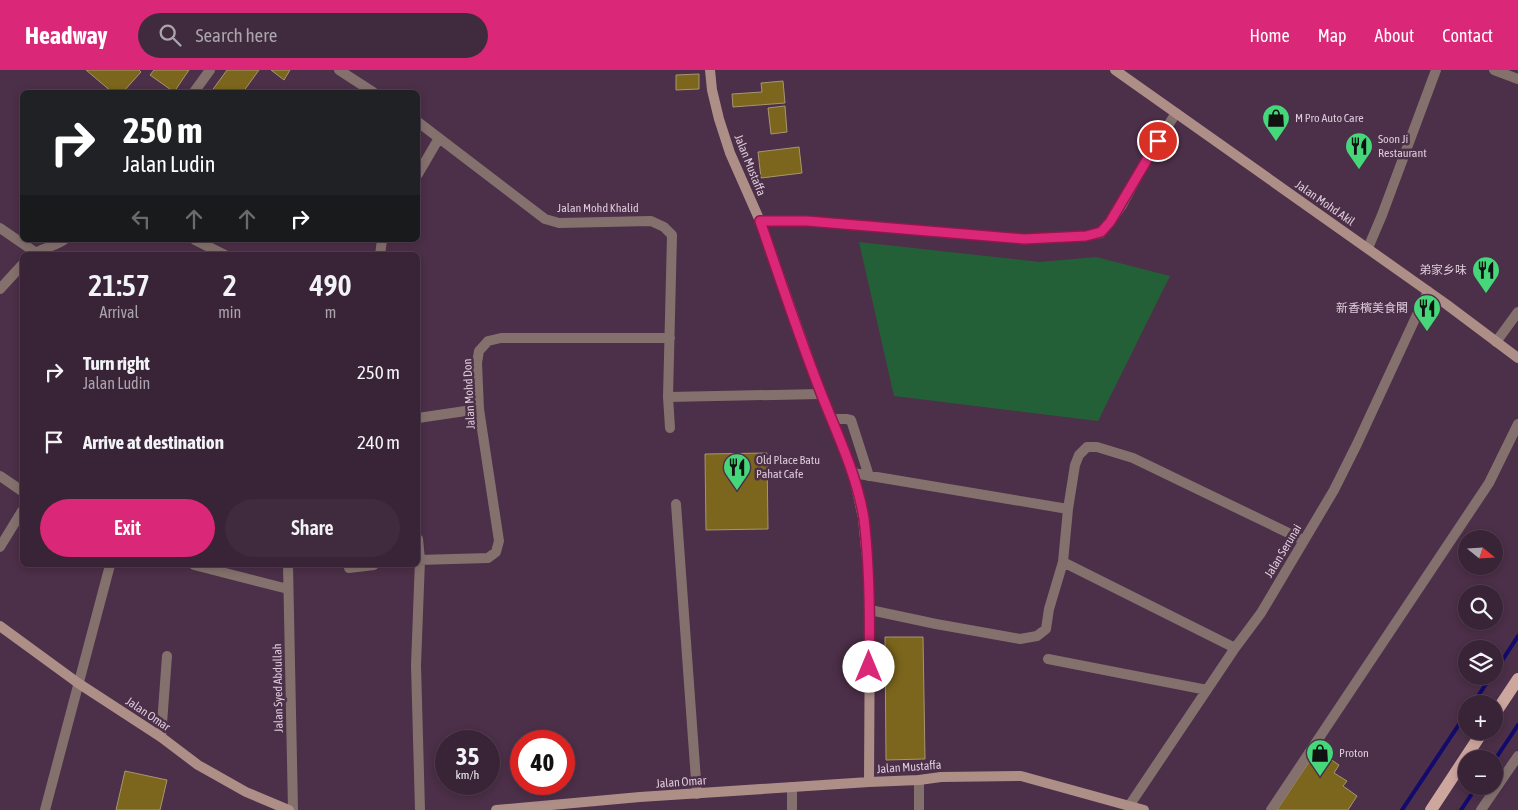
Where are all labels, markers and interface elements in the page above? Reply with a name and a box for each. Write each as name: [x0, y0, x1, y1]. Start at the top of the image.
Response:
search box: [138, 13, 488, 58]
icon: search: [156, 21, 184, 49]
text: Headway: [25, 22, 108, 49]
text: Search here: [196, 24, 277, 46]
text: Home: [1250, 25, 1290, 46]
text: Map: [1318, 25, 1347, 46]
text: About: [1375, 25, 1414, 46]
text: Contact: [1442, 25, 1493, 46]
shop icon: M Pro Auto Care: [1261, 103, 1291, 142]
icon: right: [40, 110, 105, 175]
text: 250 m: [123, 110, 202, 150]
place label: M Pro Auto Care: [1295, 111, 1364, 125]
pin: [1137, 120, 1179, 162]
icon: arrive: [1144, 127, 1172, 155]
restaurant icon: Soon Ji Restaurant: [1344, 131, 1374, 170]
street label: Jalan Mustaffa: [731, 132, 769, 198]
place label: Soon Ji Restaurant: [1378, 132, 1427, 160]
text: Jalan Ludin: [123, 151, 215, 177]
street label: Jalan Mohd Akil: [1293, 177, 1358, 229]
street label: Jalan Mohd Khalid: [557, 201, 639, 215]
icon: left: [127, 205, 155, 233]
icon: ahead: [180, 205, 208, 233]
icon: ahead: [233, 205, 261, 233]
icon: right: [286, 205, 314, 233]
restaurant icon: 弟家乡味: [1471, 255, 1501, 294]
place label: 弟家乡味: [1419, 263, 1467, 277]
text: 21:57: [88, 268, 150, 302]
text: 2: [223, 268, 237, 302]
text: 490: [309, 268, 352, 302]
restaurant icon: 新香檳美食閣: [1412, 293, 1442, 332]
place label: 新香檳美食閣: [1336, 301, 1408, 315]
text: Arrival: [100, 303, 139, 321]
text: min: [218, 303, 241, 321]
text: m: [325, 303, 336, 321]
text: Turn right: [83, 352, 150, 374]
icon: right: [40, 358, 68, 386]
street label: Jalan Mohd Don: [460, 358, 478, 430]
text: 250 m: [357, 361, 400, 383]
text: Jalan Ludin: [83, 374, 150, 392]
icon: arrive: [40, 428, 68, 456]
text: Arrive at destination: [83, 431, 224, 453]
text: 240 m: [357, 431, 400, 453]
restaurant icon: Old Place Batu Pahat Cafe: [722, 452, 752, 491]
place label: Old Place Batu Pahat Cafe: [756, 453, 820, 481]
button: Exit: [40, 499, 215, 557]
button: Share: [225, 499, 400, 557]
street label: Jalan Serunai: [1262, 522, 1304, 580]
north arrow: [1458, 530, 1502, 575]
map controls: [1458, 530, 1503, 795]
button: search: [1458, 585, 1503, 630]
position arrow: [842, 640, 894, 692]
button: layers: [1458, 640, 1503, 685]
street label: Jalan Syed Abdullah: [270, 643, 286, 733]
street label: Jalan Omar: [123, 694, 173, 734]
button: +: [1458, 695, 1503, 740]
speed limit sign: 40: [510, 730, 575, 795]
shop icon: Proton: [1305, 738, 1335, 777]
text: 35: [456, 742, 479, 770]
place label: Proton: [1339, 746, 1369, 760]
button: −: [1458, 750, 1503, 795]
street label: Jalan Mustaffa: [876, 758, 942, 776]
text: km/h: [456, 768, 479, 782]
street label: Jalan Omar: [655, 773, 707, 791]

